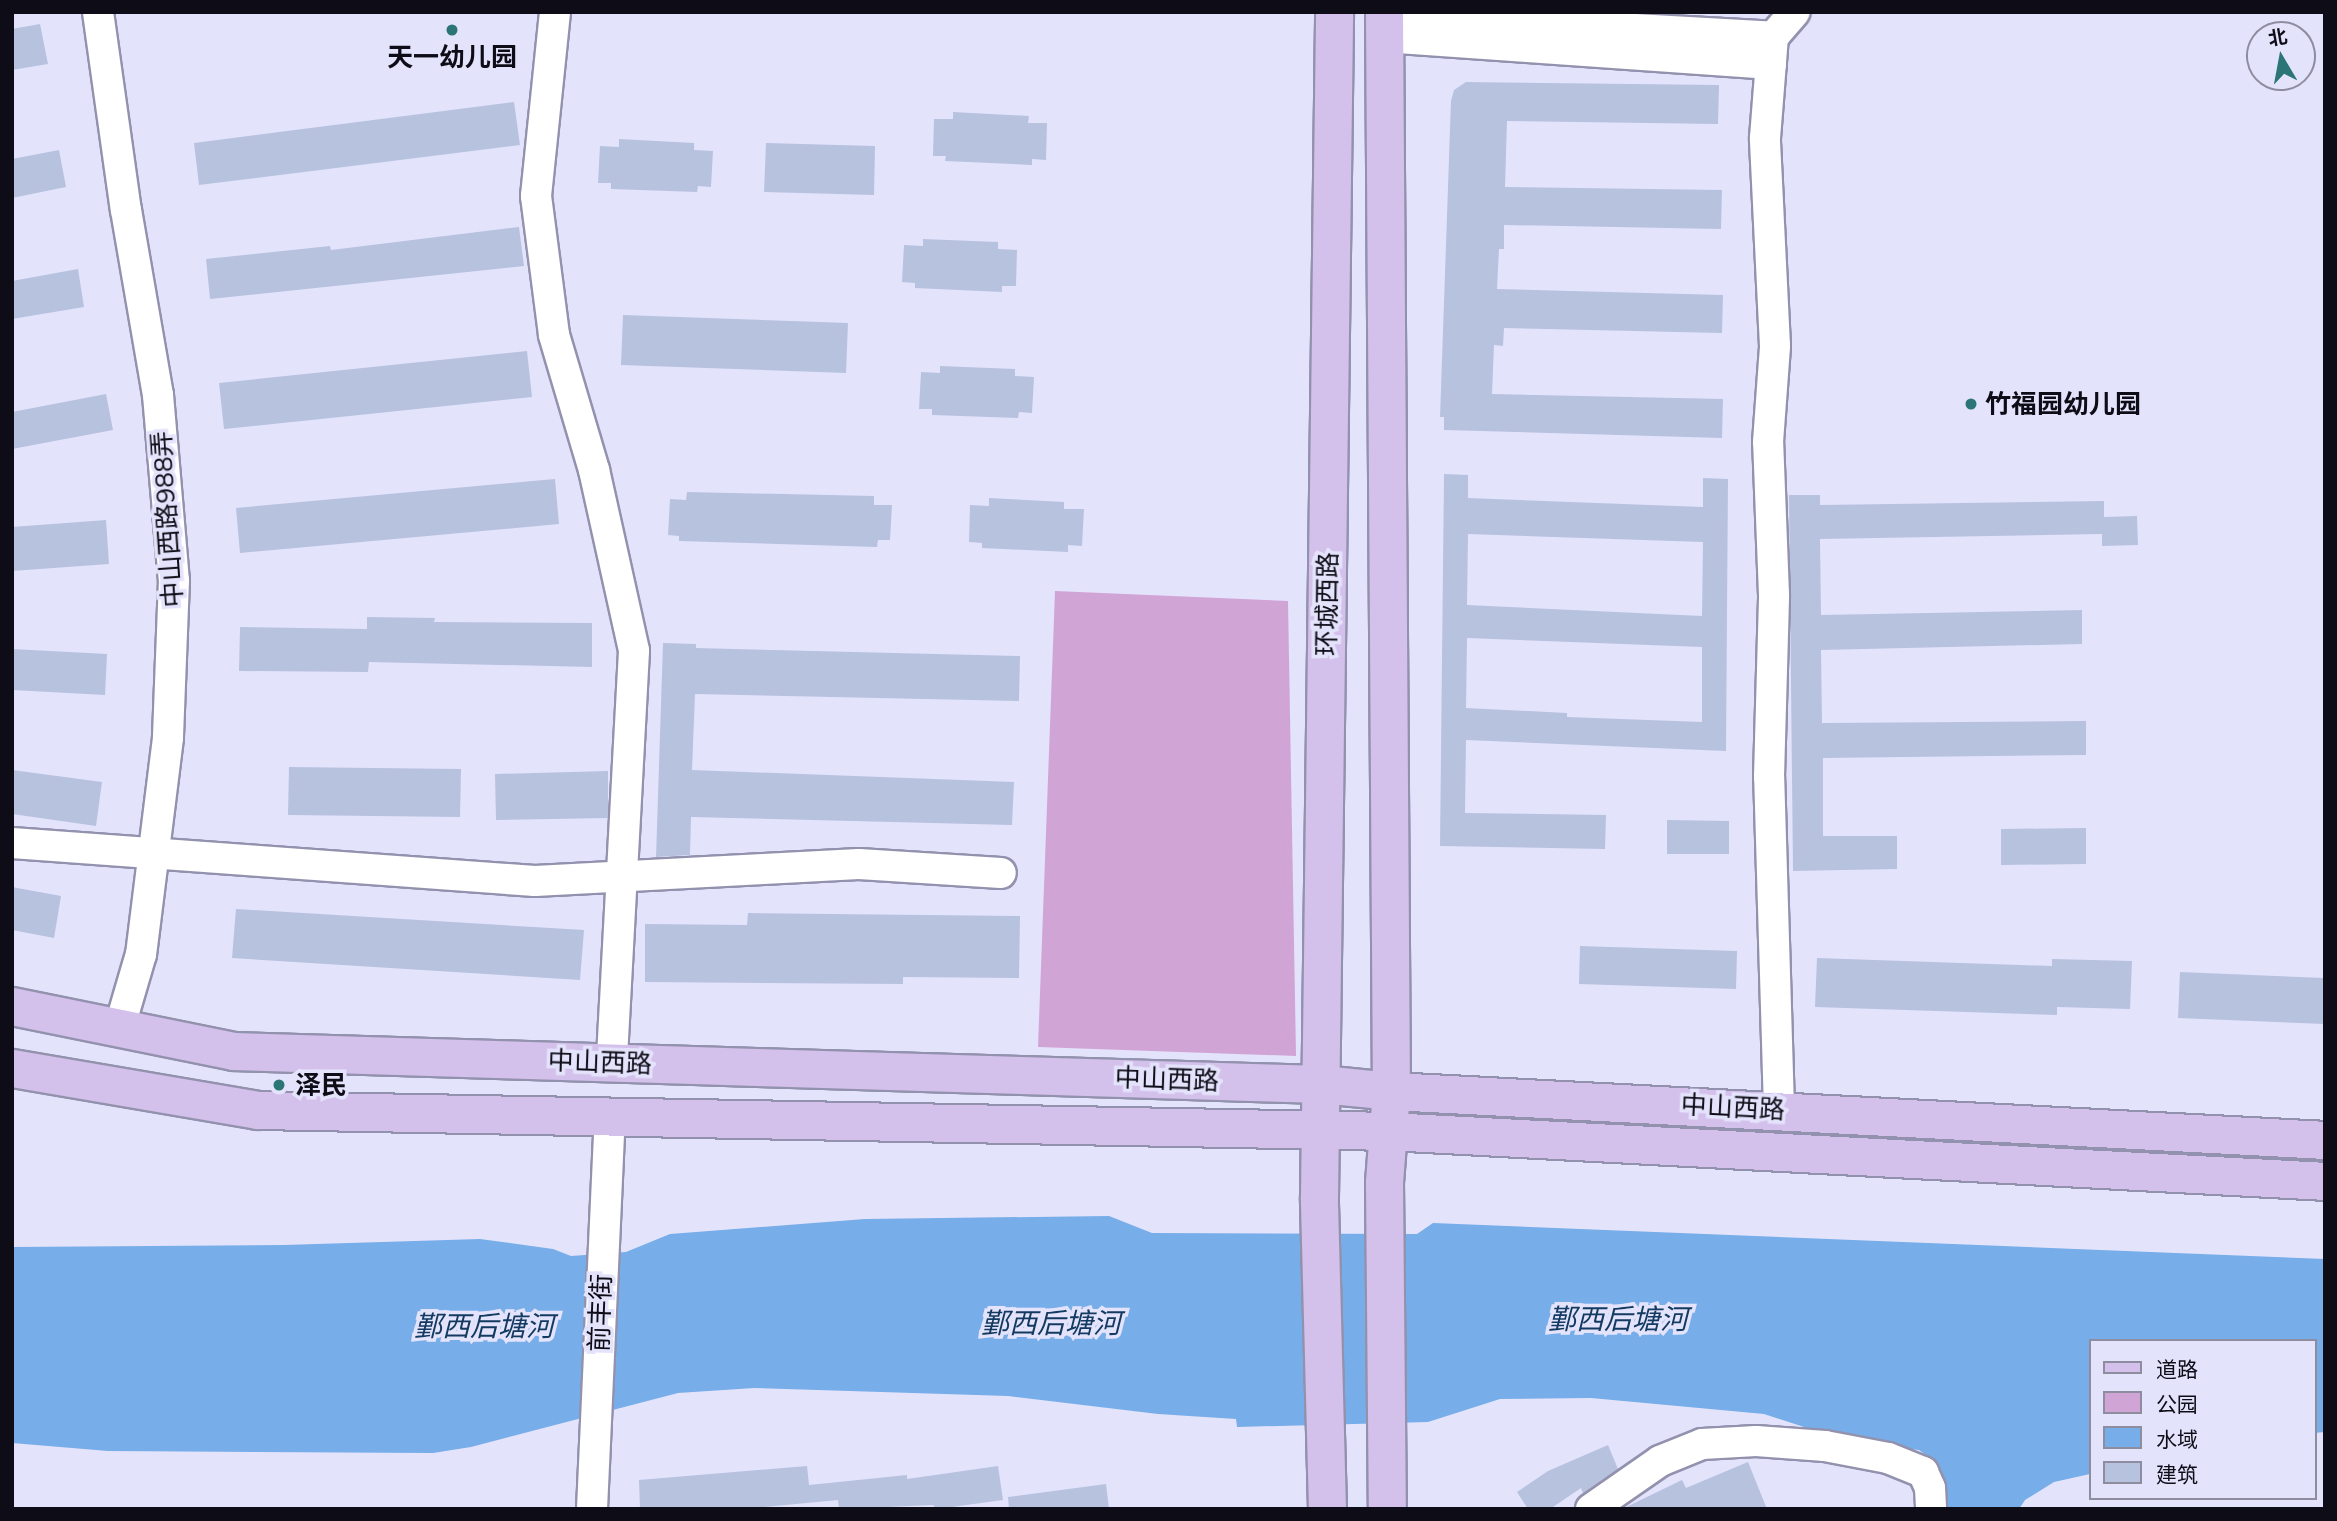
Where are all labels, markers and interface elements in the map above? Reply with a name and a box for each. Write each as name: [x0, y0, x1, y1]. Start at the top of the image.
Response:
north arrow: [2246, 21, 2316, 91]
marker: 天一幼儿园: [444, 22, 460, 38]
text: 北: [2266, 24, 2289, 51]
place label: 天一幼儿园: [387, 41, 517, 73]
place label: 竹福园幼儿园: [1985, 388, 2141, 420]
marker: 竹福园幼儿园: [1963, 396, 1979, 412]
street label: 中山西路988弄: [145, 430, 189, 608]
street label: 环城西路: [1310, 552, 1344, 656]
street label: 中山西路: [547, 1045, 653, 1079]
street label: 中山西路: [1114, 1062, 1220, 1096]
place label: 泽民: [295, 1069, 347, 1101]
marker: 泽民: [269, 1075, 289, 1095]
street label: 中山西路: [1680, 1089, 1786, 1125]
street label: 前丰街: [583, 1273, 617, 1353]
water label: 鄞西后塘河: [1548, 1302, 1688, 1336]
water label: 鄞西后塘河: [981, 1306, 1121, 1340]
water label: 鄞西后塘河: [414, 1309, 554, 1343]
legend: [2088, 1339, 2316, 1500]
text: 道路: [2156, 1356, 2198, 1382]
text: 公园: [2156, 1391, 2198, 1417]
text: 水域: [2156, 1426, 2198, 1452]
text: 建筑: [2156, 1461, 2198, 1487]

